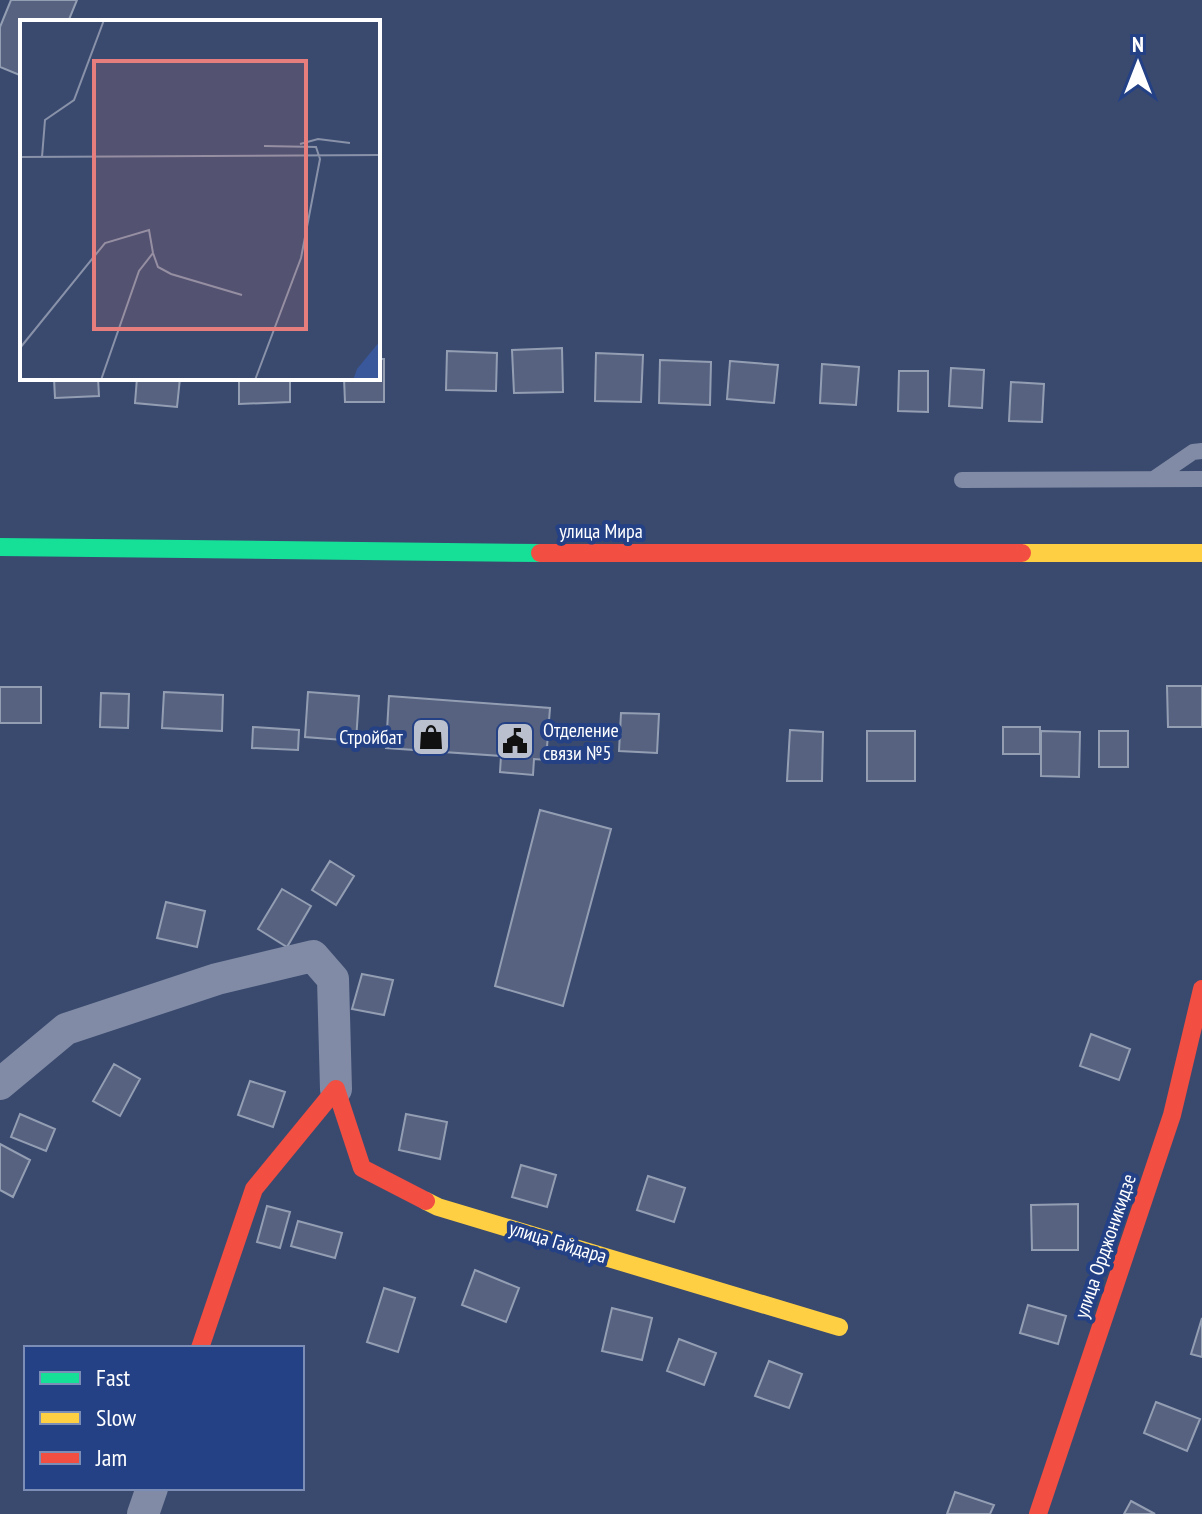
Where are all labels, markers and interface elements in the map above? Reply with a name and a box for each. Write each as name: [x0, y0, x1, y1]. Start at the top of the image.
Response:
inset map: [20, 20, 380, 380]
north arrow: [1098, 24, 1178, 104]
text: N: [1132, 30, 1144, 58]
street label: улица Мира: [559, 518, 643, 544]
shop icon: Стройбат: [410, 716, 452, 758]
place label: Отделение связи №5: [543, 717, 619, 766]
public building icon: Отделение связи №5: [494, 720, 536, 762]
place label: Стройбат: [339, 724, 404, 750]
street label: улица Орджоникидзе: [1068, 1170, 1142, 1322]
street label: улица Гайдара: [506, 1215, 610, 1269]
legend: [24, 1346, 304, 1490]
text: Fast: [96, 1362, 131, 1393]
text: Slow: [96, 1402, 137, 1433]
text: Jam: [95, 1442, 127, 1473]

